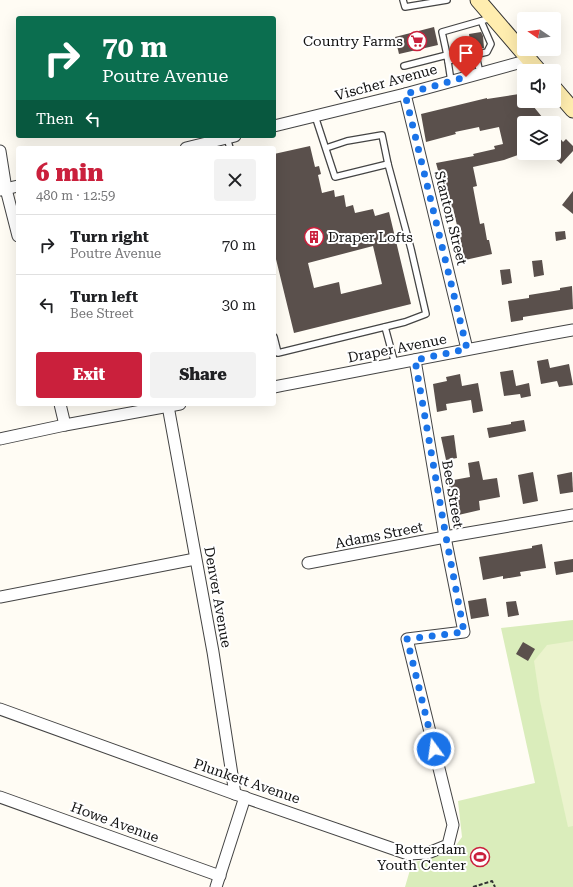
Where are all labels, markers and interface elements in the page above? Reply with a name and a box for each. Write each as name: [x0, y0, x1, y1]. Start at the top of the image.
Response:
north arrow: [517, 12, 561, 56]
map controls: [517, 12, 561, 160]
supermarket icon: Country Farms: [406, 30, 428, 52]
text: 70 m: [102, 31, 167, 64]
icon: right: [36, 32, 88, 84]
place label: Country Farms: [303, 33, 403, 49]
pin: [449, 36, 483, 77]
icon: arrive: [455, 42, 477, 64]
street label: Vischer Avenue: [333, 61, 439, 103]
button: sound: [517, 64, 561, 108]
text: Poutre Avenue: [102, 65, 228, 86]
icon: left: [82, 108, 104, 130]
text: Then: [36, 110, 74, 128]
button: layers: [517, 116, 561, 160]
text: 6 min: [36, 159, 103, 187]
button: close: [214, 159, 256, 201]
street label: Stanton Street: [432, 169, 470, 267]
text: 480 m · 12:59: [36, 188, 115, 203]
building icon: Draper Lofts: [303, 226, 325, 248]
text: Turn right: [70, 228, 149, 246]
place label: Draper Lofts: [328, 229, 413, 245]
icon: right: [36, 234, 58, 256]
text: 70 m: [222, 236, 256, 254]
text: Poutre Avenue: [70, 246, 161, 261]
text: Turn left: [70, 288, 138, 306]
icon: left: [36, 294, 58, 316]
text: 30 m: [222, 296, 256, 314]
text: Bee Street: [70, 306, 134, 321]
street label: Draper Avenue: [346, 331, 448, 365]
button: Exit: [36, 352, 142, 398]
button: Share: [150, 352, 256, 398]
street label: Bee Street: [439, 459, 467, 529]
street label: Adams Street: [334, 519, 424, 551]
street label: Denver Avenue: [201, 545, 235, 649]
position arrow: [413, 728, 455, 770]
street label: Plunkett Avenue: [192, 755, 302, 807]
street label: Howe Avenue: [69, 799, 162, 845]
place label: Rotterdam Youth Center: [377, 841, 466, 873]
sports icon: Rotterdam Youth Center: [469, 846, 491, 868]

